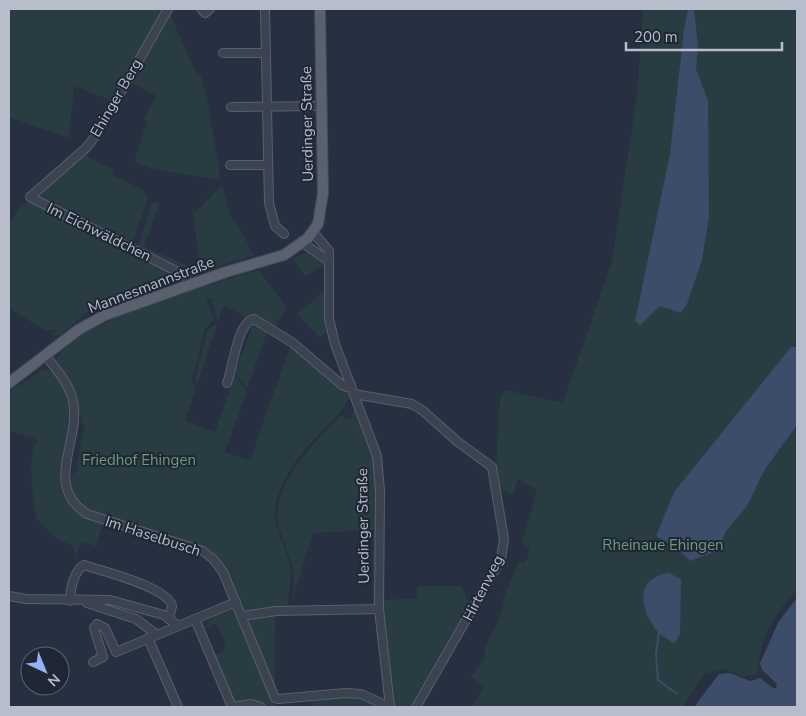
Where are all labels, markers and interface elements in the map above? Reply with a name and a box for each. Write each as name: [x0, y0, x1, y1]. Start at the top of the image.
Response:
scale bar: [626, 20, 782, 52]
text: 200 m: [634, 27, 678, 47]
street label: Ehinger Berg: [85, 55, 147, 141]
street label: Uerdinger Straße: [296, 66, 318, 182]
street label: Im Eichwäldchen: [44, 198, 154, 266]
street label: Mannesmannstraße: [85, 252, 217, 318]
park label: Friedhof Ehingen: [82, 450, 196, 470]
street label: Uerdinger Straße: [352, 468, 374, 584]
street label: Im Haselbusch: [103, 511, 203, 561]
park label: Rheinaue Ehingen: [602, 535, 724, 555]
street label: Hirtenweg: [458, 552, 508, 624]
north arrow: [20, 646, 70, 696]
text: N: [43, 670, 64, 690]

